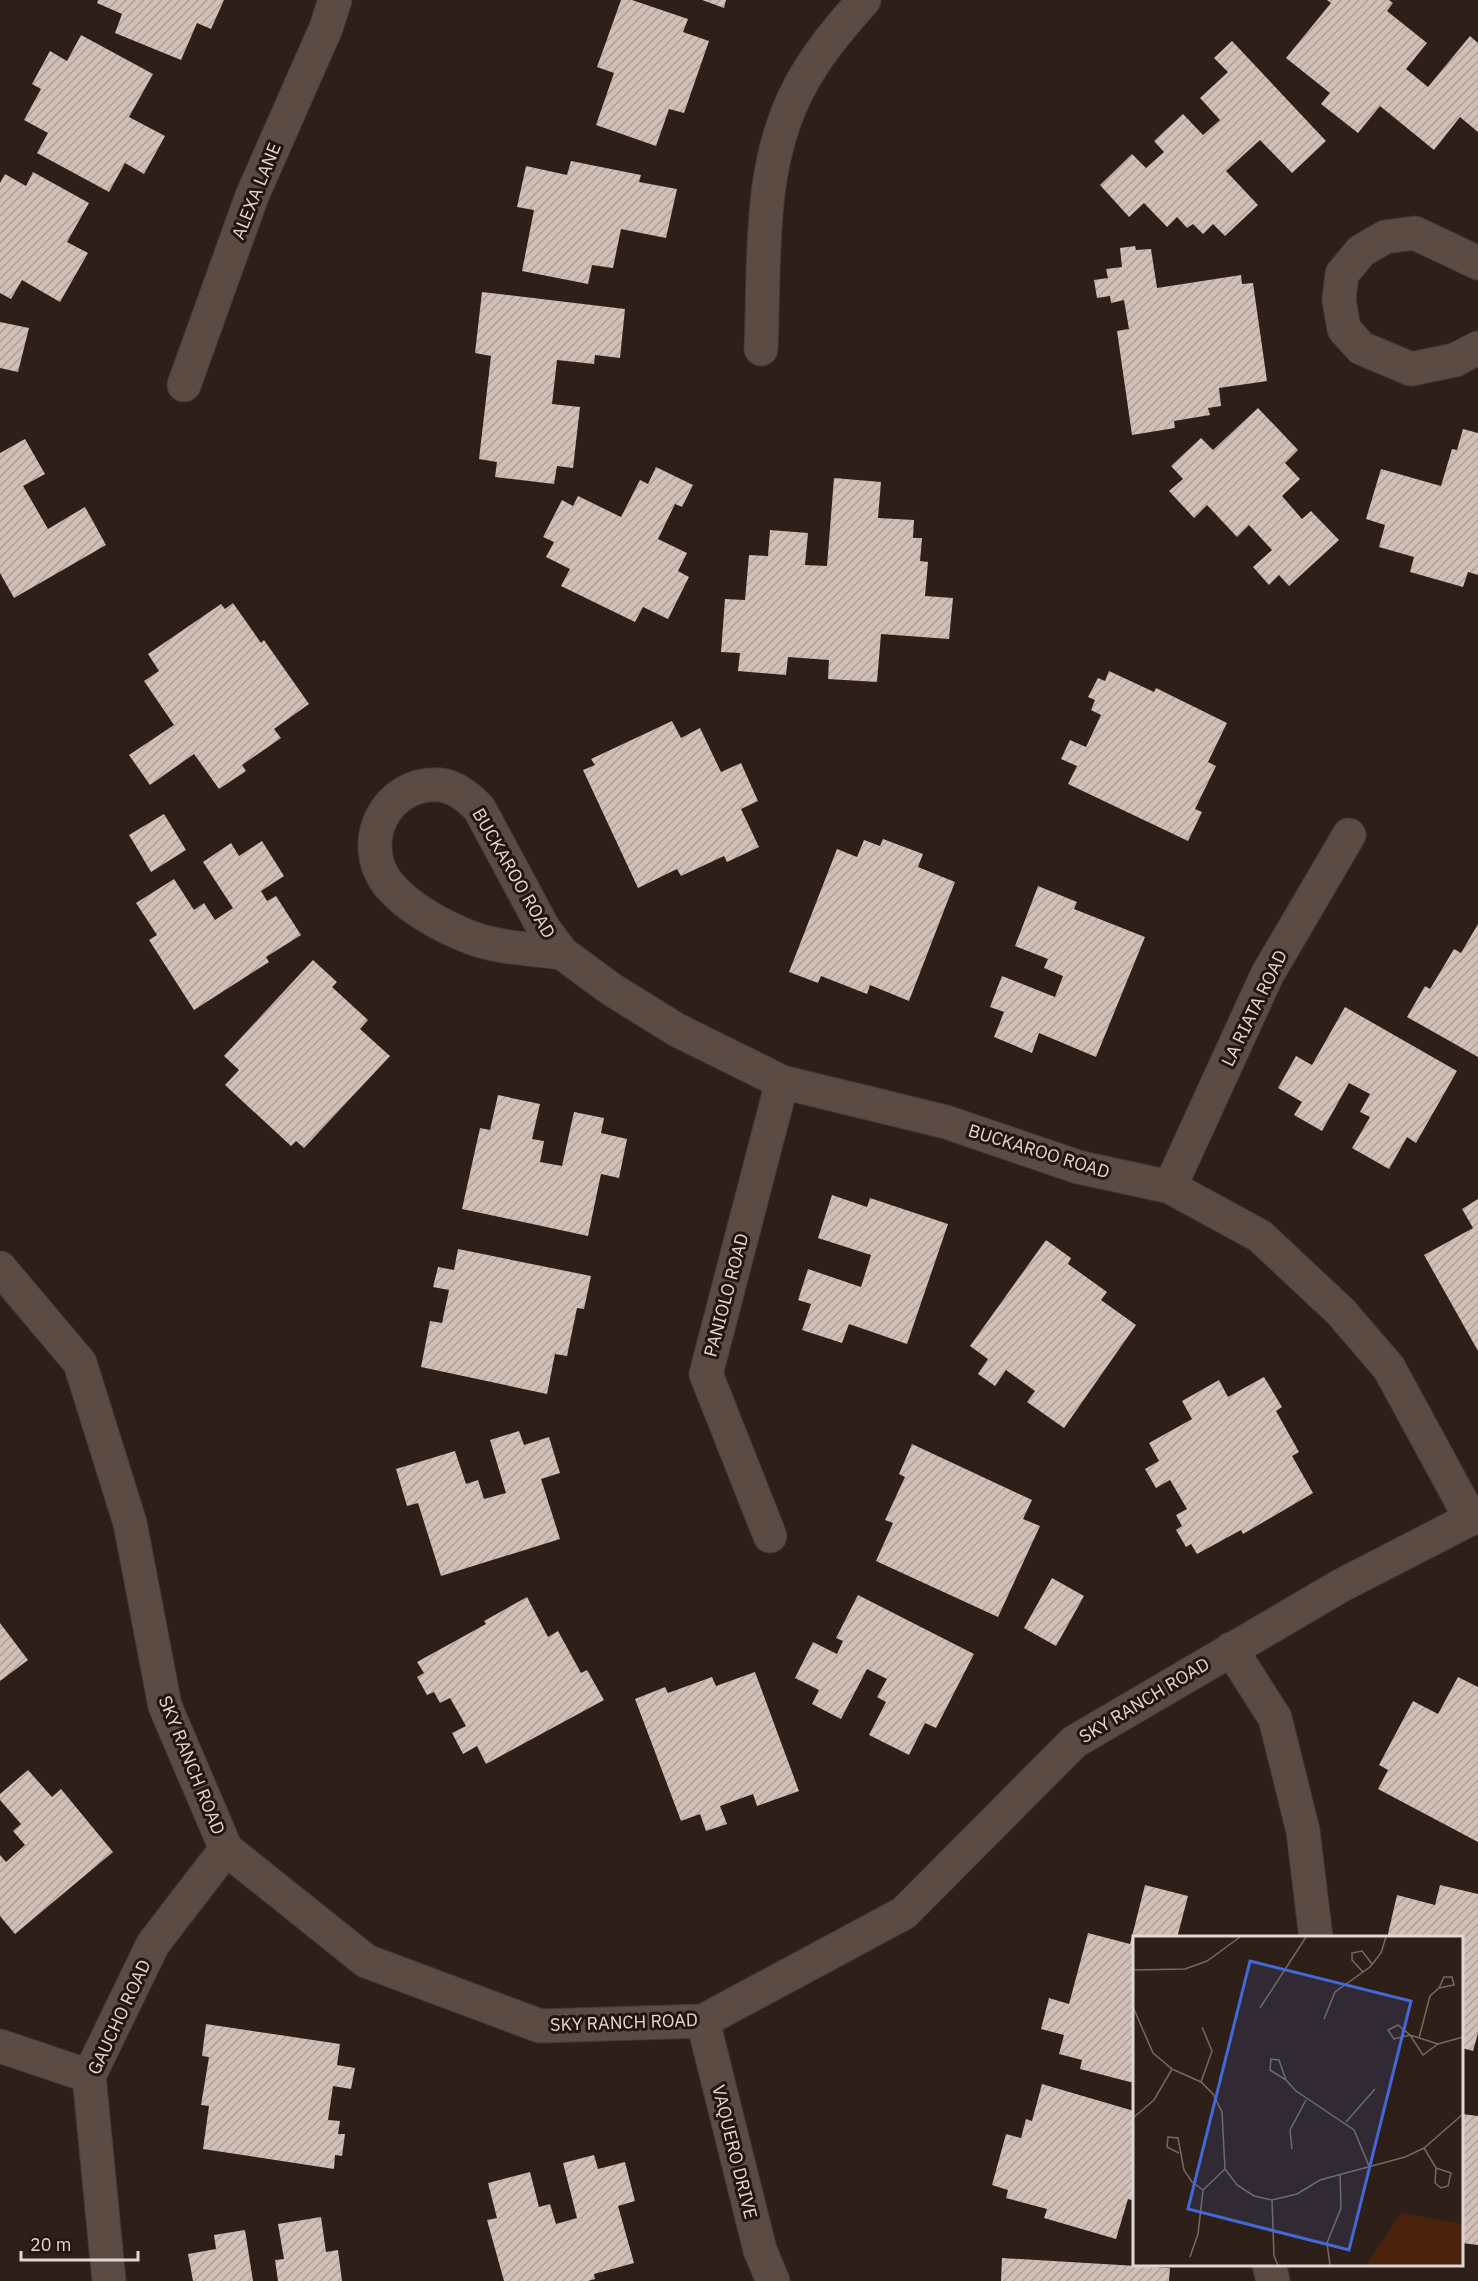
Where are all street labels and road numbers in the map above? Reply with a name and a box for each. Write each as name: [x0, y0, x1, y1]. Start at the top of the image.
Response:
street label: ALEXA LANE: [226, 139, 286, 243]
street label: BUCKAROO ROAD: [467, 804, 561, 942]
street label: LA RIATA ROAD: [1216, 946, 1292, 1070]
street label: BUCKAROO ROAD: [966, 1119, 1112, 1183]
street label: PANIOLO ROAD: [698, 1231, 754, 1359]
street label: SKY RANCH ROAD: [1075, 1652, 1213, 1748]
street label: SKY RANCH ROAD: [154, 1692, 230, 1838]
street label: GAUCHO ROAD: [82, 1956, 156, 2078]
street label: SKY RANCH ROAD: [550, 2008, 698, 2036]
street label: VAQUERO DRIVE: [707, 2082, 763, 2222]

